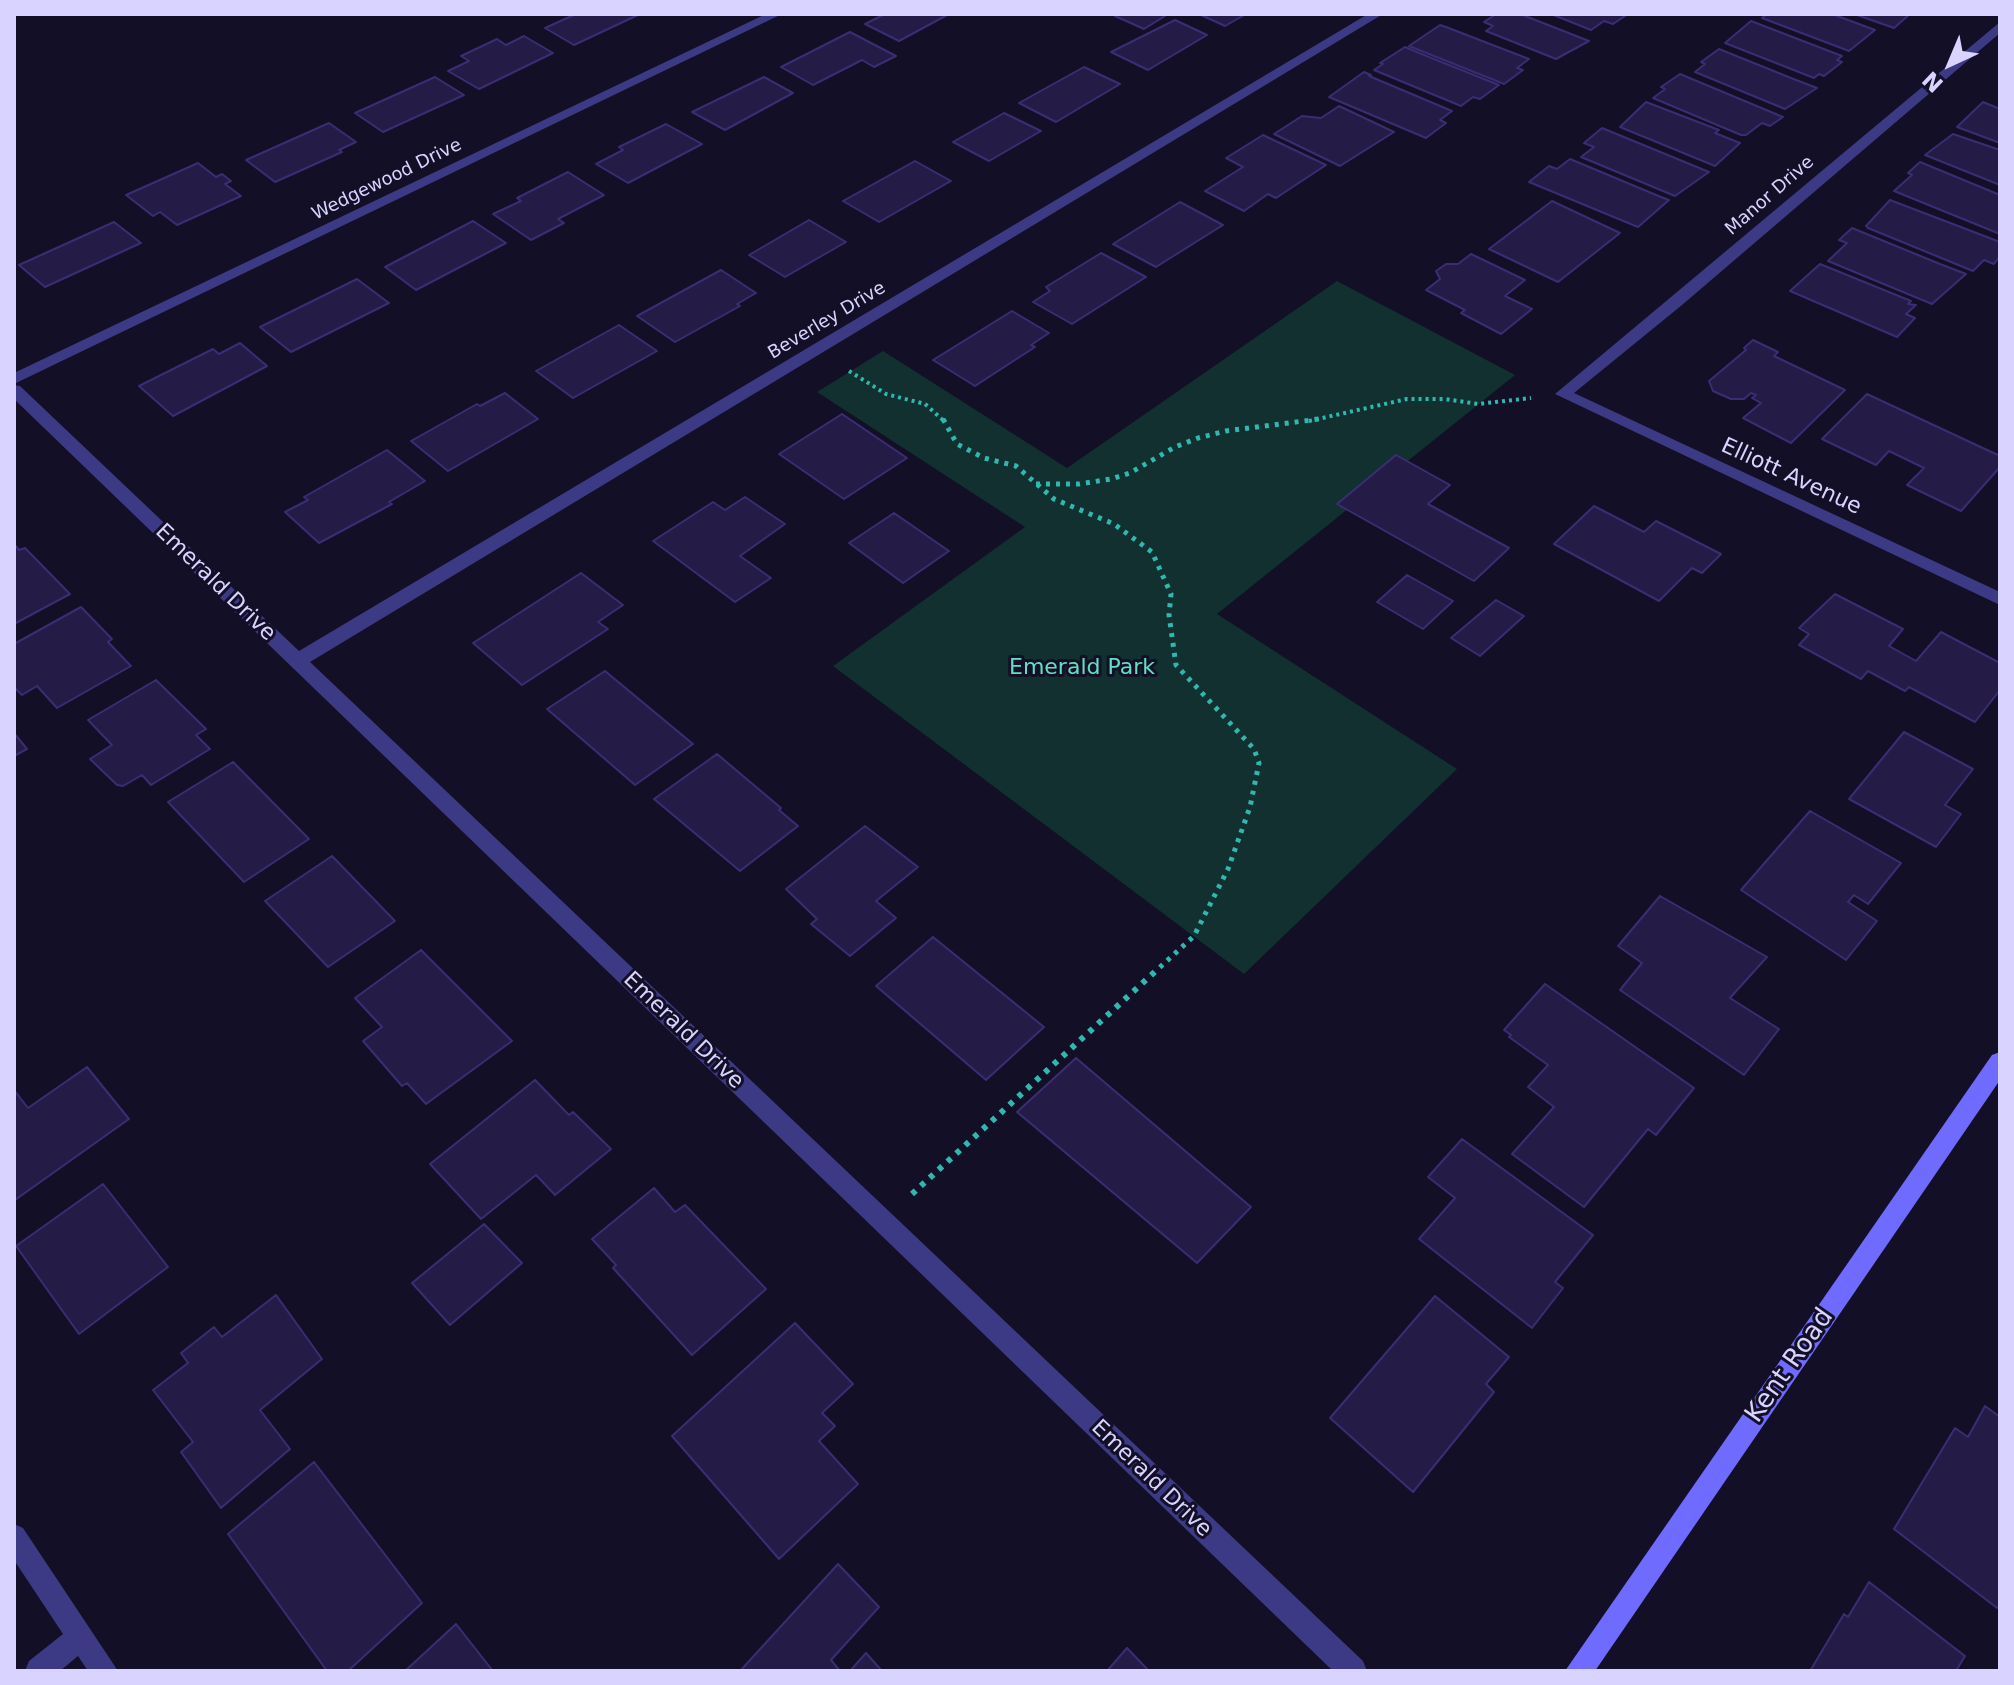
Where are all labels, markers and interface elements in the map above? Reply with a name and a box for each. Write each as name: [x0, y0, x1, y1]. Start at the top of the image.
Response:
north arrow: [1910, 24, 1990, 104]
text: N: [1918, 66, 1948, 97]
street label: Wedgewood Drive: [309, 134, 465, 226]
street label: Manor Drive: [1721, 152, 1819, 240]
street label: Beverley Drive: [764, 277, 890, 365]
street label: Elliott Avenue: [1717, 433, 1865, 521]
street label: Emerald Drive: [149, 519, 281, 647]
park label: Emerald Park: [1009, 655, 1155, 681]
street label: Emerald Drive: [617, 967, 749, 1095]
street label: Kent Road: [1739, 1303, 1841, 1429]
street label: Emerald Drive: [1085, 1415, 1217, 1543]

